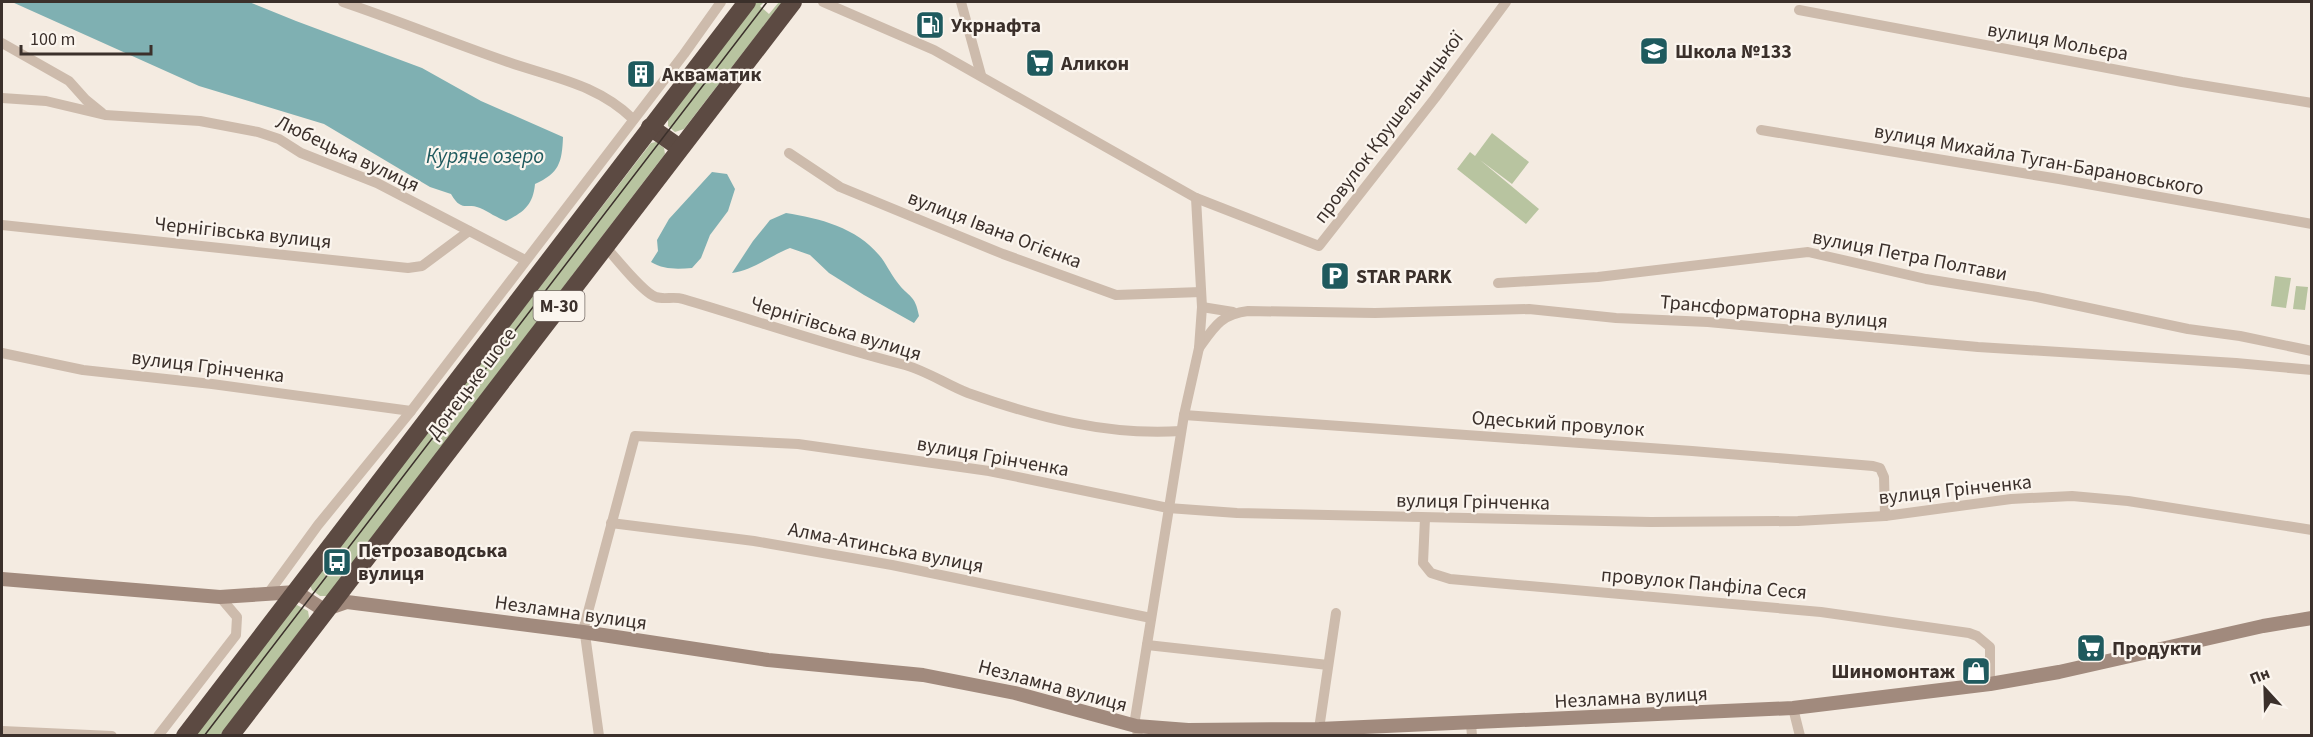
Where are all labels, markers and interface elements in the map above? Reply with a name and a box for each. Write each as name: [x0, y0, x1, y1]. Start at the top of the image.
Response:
fuel station icon: Укрнафта: [914, 9, 946, 41]
place label: Укрнафта: [951, 12, 1041, 40]
street label: вулиця Мольєра: [1985, 16, 2130, 68]
scale bar: [21, 18, 152, 56]
street label: провулок Крушельницької: [1307, 25, 1471, 229]
text: 100 m: [30, 27, 75, 52]
school or university icon: Школа №133: [1638, 35, 1670, 67]
place label: Школа №133: [1675, 38, 1792, 66]
supermarket icon: Аликон: [1024, 47, 1056, 79]
place label: Аликон: [1060, 50, 1129, 78]
building icon: Акваматик: [625, 58, 657, 90]
place label: Акваматик: [661, 61, 761, 89]
street label: Любецька вулиця: [271, 108, 424, 199]
street label: вулиця Михайла Туган-Барановського: [1872, 117, 2206, 203]
water label: Куряче озеро: [426, 141, 544, 171]
street label: вулиця Івана Огієнка: [904, 184, 1086, 276]
street label: Чернігівська вулиця: [153, 210, 333, 256]
street label: вулиця Петра Полтави: [1810, 223, 2010, 289]
parking icon: STAR PARK: [1319, 260, 1351, 292]
place label: STAR PARK: [1356, 263, 1453, 291]
street label: Трансформаторна вулиця: [1659, 288, 1889, 336]
street label: Чернігівська вулиця: [747, 290, 925, 368]
road number: М-30: [534, 291, 584, 321]
street label: Донецьке шосе: [420, 322, 523, 445]
street label: вулиця Грінченка: [130, 344, 286, 390]
street label: Одеський провулок: [1471, 404, 1645, 444]
street label: вулиця Грінченка: [915, 430, 1071, 484]
street label: вулиця Грінченка: [1877, 468, 2033, 512]
street label: вулиця Грінченка: [1396, 487, 1550, 517]
street label: Алма-Атинська вулиця: [786, 515, 986, 581]
place label: Петрозаводська вулиця: [358, 537, 508, 588]
bus stop icon: Петрозаводська вулиця: [321, 546, 353, 578]
street label: провулок Панфіла Сеся: [1600, 561, 1808, 607]
street label: Незламна вулиця: [493, 588, 649, 638]
supermarket icon: Продукти: [2075, 632, 2107, 664]
place label: Продукти: [2112, 635, 2202, 663]
street label: Незламна вулиця: [975, 653, 1130, 719]
shop icon: Шиномонтаж: [1960, 655, 1992, 687]
place label: Шиномонтаж: [1831, 658, 1956, 686]
north arrow: [2235, 659, 2295, 719]
text: Пн: [2246, 662, 2273, 690]
street label: Незламна вулиця: [1554, 680, 1708, 716]

